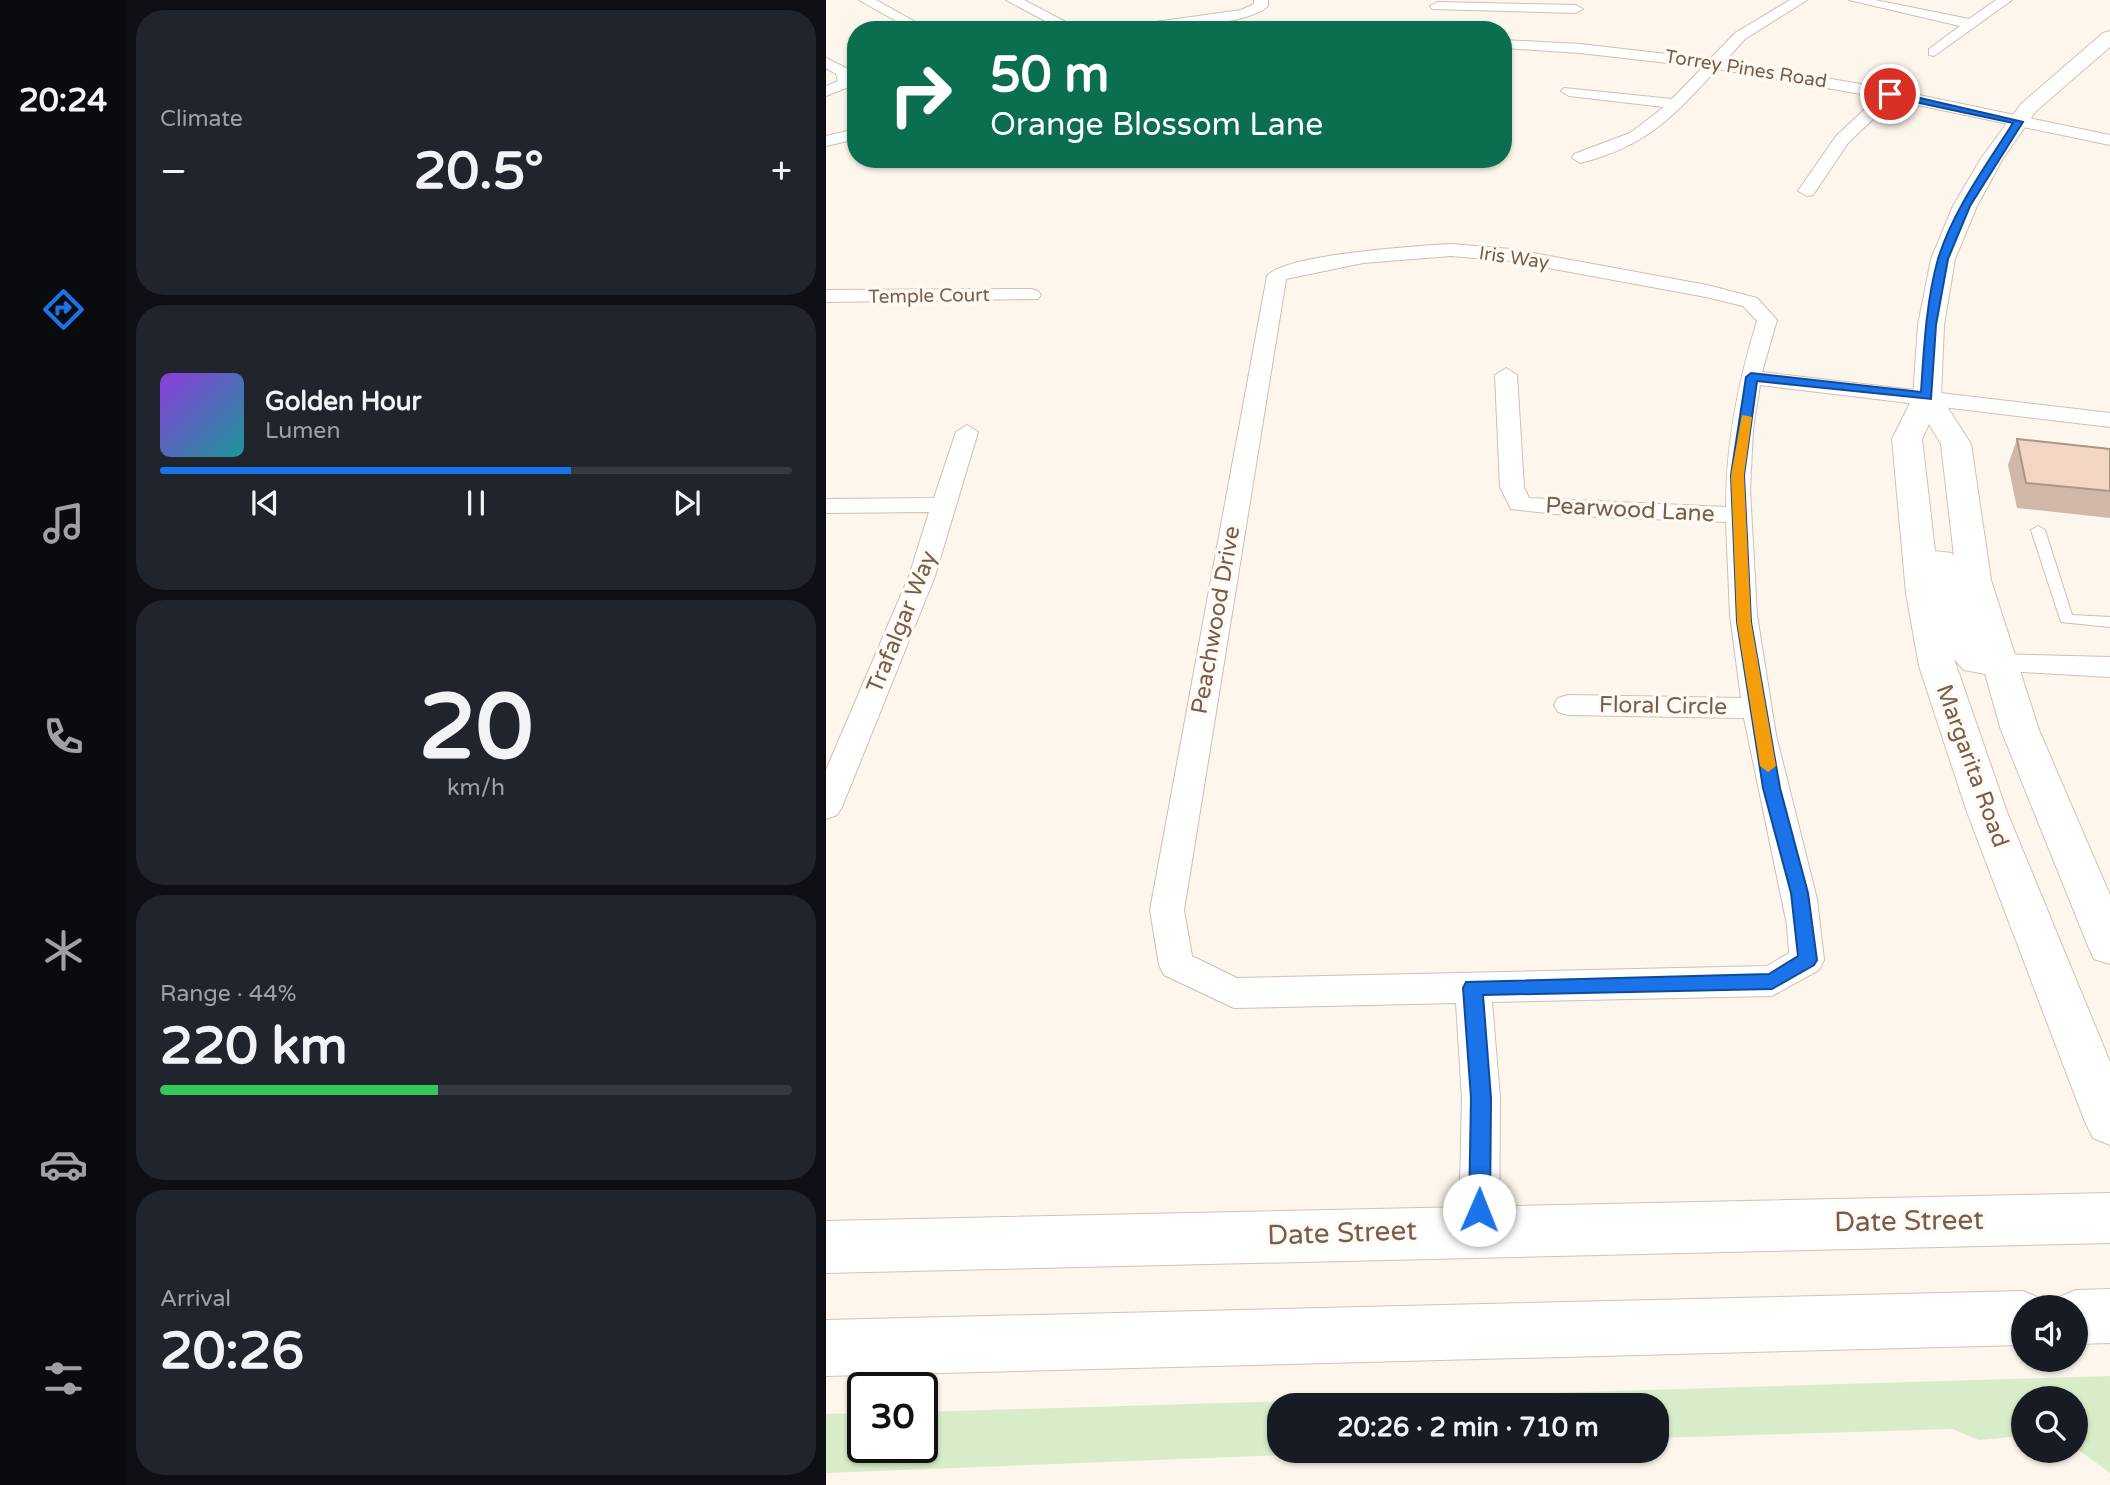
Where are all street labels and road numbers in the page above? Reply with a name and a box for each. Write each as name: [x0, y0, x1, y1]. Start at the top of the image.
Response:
street label: Torrey Pines Road: [1664, 45, 1828, 93]
street label: Iris Way: [1478, 242, 1550, 274]
street label: Temple Court: [868, 284, 990, 308]
street label: Pearwood Lane: [1545, 492, 1715, 528]
street label: Peachwood Drive: [1186, 524, 1246, 716]
street label: Trafalgar Way: [861, 547, 943, 697]
street label: Margarita Road: [1930, 681, 2014, 851]
street label: Floral Circle: [1599, 691, 1727, 721]
street label: Date Street: [1834, 1203, 1984, 1239]
street label: Date Street: [1267, 1213, 1418, 1253]

